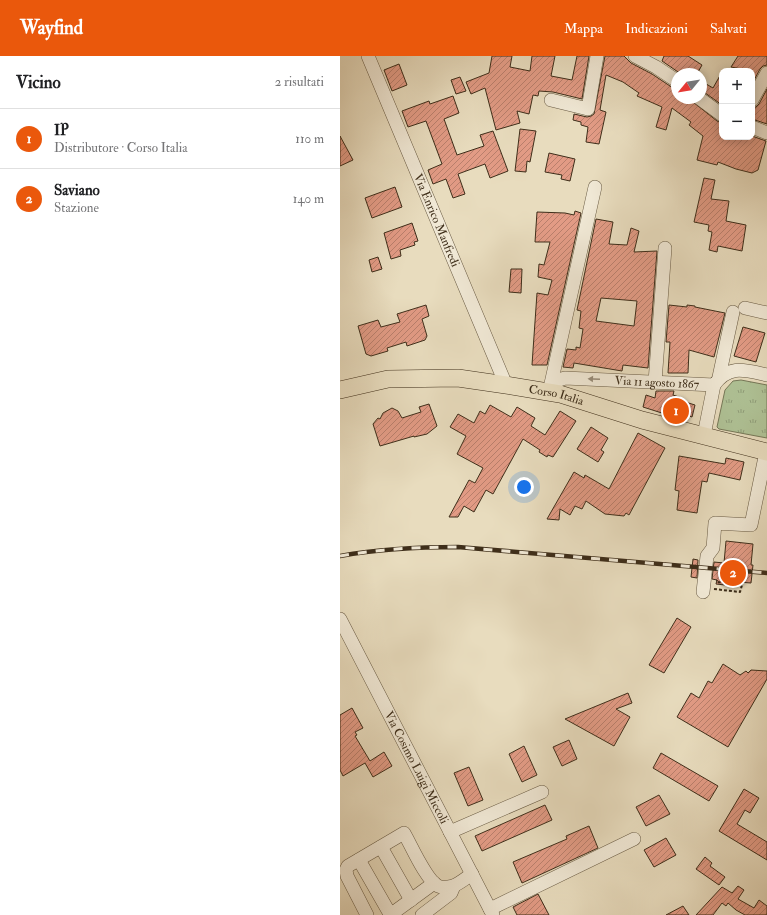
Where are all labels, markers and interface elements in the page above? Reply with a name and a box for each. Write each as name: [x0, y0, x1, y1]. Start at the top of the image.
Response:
text: Wayfind: [20, 16, 83, 40]
text: Mappa: [564, 20, 603, 37]
text: Indicazioni: [625, 20, 688, 37]
text: Salvati: [710, 20, 747, 37]
north arrow: [671, 68, 707, 104]
map controls: [719, 68, 755, 140]
button: +: [719, 68, 755, 104]
text: Vicino: [16, 72, 61, 93]
text: 2 risultati: [275, 74, 324, 90]
button: −: [719, 104, 755, 140]
text: IP: [54, 121, 69, 140]
text: 1: [27, 131, 31, 147]
text: 110 m: [295, 131, 324, 147]
text: Distributore · Corso Italia: [54, 140, 188, 156]
street label: Via Enrico Manfredi: [410, 171, 463, 269]
text: Saviano: [54, 181, 100, 200]
text: 2: [26, 191, 32, 207]
text: 140 m: [293, 191, 324, 207]
text: Stazione: [54, 200, 99, 216]
street label: Via 11 agosto 1867: [614, 373, 700, 392]
one-way arrow: [588, 375, 600, 382]
street label: Corso Italia: [527, 382, 587, 409]
pin: 1: [663, 396, 689, 426]
your location: [514, 477, 534, 497]
pin: 2: [720, 558, 746, 588]
street label: Via Cosimo Luigi Miccoli: [381, 709, 452, 826]

